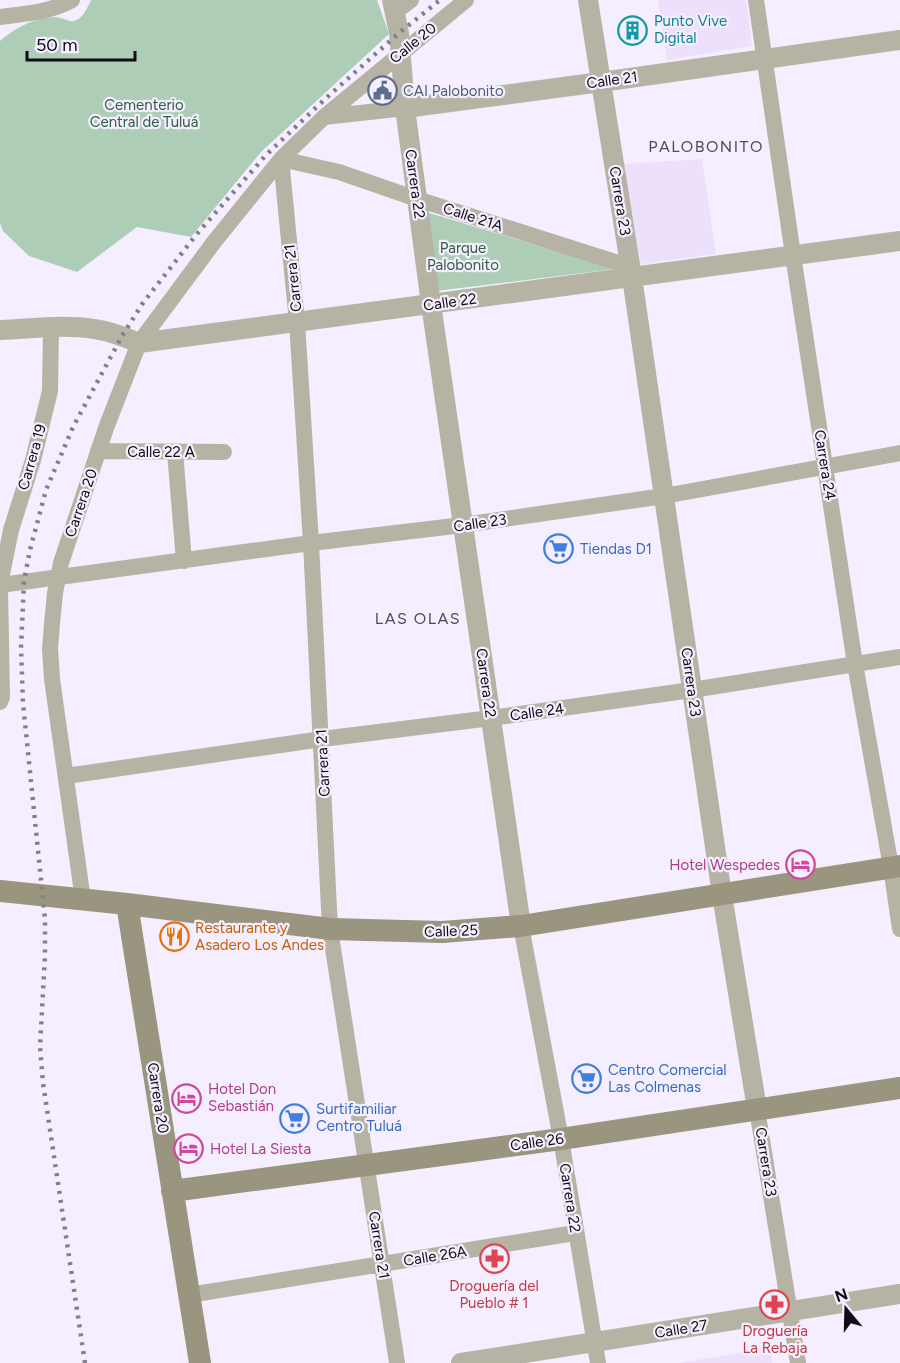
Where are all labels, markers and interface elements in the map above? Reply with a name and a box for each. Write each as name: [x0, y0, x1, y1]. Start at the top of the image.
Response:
place label: Punto Vive Digital: [654, 12, 727, 47]
building icon: Punto Vive Digital: [617, 14, 649, 46]
street label: Calle 20: [386, 19, 440, 67]
scale bar: [27, 24, 135, 62]
text: 50 m: [36, 34, 78, 56]
street label: Calle 21: [585, 68, 639, 92]
public building icon: CAI Palobonito: [366, 75, 398, 107]
place label: CAI Palobonito: [403, 82, 504, 100]
park label: Cementerio Central de Tuluá: [90, 96, 198, 131]
district label: PALOBONITO: [648, 137, 764, 156]
street label: Carrera 22: [401, 148, 429, 220]
street label: Carrera 23: [606, 165, 634, 237]
street label: Calle 21A: [441, 199, 505, 235]
park label: Parque Palobonito: [427, 239, 499, 274]
street label: Carrera 21: [281, 243, 305, 313]
street label: Calle 22: [422, 289, 478, 315]
street label: Carrera 19: [14, 422, 50, 492]
street label: Carrera 24: [811, 429, 839, 501]
street label: Calle 22 A: [127, 443, 195, 461]
street label: Carrera 20: [61, 466, 101, 540]
street label: Calle 23: [452, 510, 508, 536]
supermarket icon: Tiendas D1: [543, 533, 575, 565]
place label: Tiendas D1: [580, 540, 652, 558]
district label: LAS OLAS: [375, 609, 461, 628]
street label: Carrera 23: [677, 646, 705, 718]
street label: Carrera 22: [472, 647, 500, 719]
street label: Calle 24: [509, 699, 565, 725]
street label: Carrera 21: [312, 729, 334, 797]
hotel icon: Hotel Wespedes: [785, 849, 817, 881]
place label: Hotel Wespedes: [669, 856, 780, 874]
place label: Restaurante y Asadero Los Andes: [195, 919, 324, 954]
restaurant icon: Restaurante y Asadero Los Andes: [158, 921, 190, 953]
street label: Calle 25: [424, 921, 478, 941]
street label: Carrera 20: [144, 1061, 172, 1135]
place label: Centro Comercial Las Colmenas: [608, 1061, 727, 1096]
supermarket icon: Centro Comercial Las Colmenas: [571, 1063, 603, 1095]
place label: Hotel Don Sebastián: [208, 1080, 276, 1115]
hotel icon: Hotel Don Sebastián: [171, 1082, 203, 1114]
place label: Surtifamiliar Centro Tuluá: [316, 1100, 402, 1135]
supermarket icon: Surtifamiliar Centro Tuluá: [279, 1102, 311, 1134]
street label: Carrera 23: [752, 1126, 780, 1198]
street label: Calle 26: [509, 1129, 565, 1155]
hotel icon: Hotel La Siesta: [173, 1133, 205, 1165]
place label: Hotel La Siesta: [210, 1140, 311, 1158]
street label: Carrera 22: [556, 1162, 584, 1234]
street label: Carrera 21: [365, 1210, 393, 1280]
street label: Calle 26A: [402, 1242, 468, 1270]
pharmacy icon: Droguería del Pueblo # 1: [478, 1243, 510, 1275]
place label: Droguería del Pueblo # 1: [449, 1277, 539, 1312]
north arrow: [816, 1279, 876, 1339]
text: N: [832, 1284, 850, 1306]
pharmacy icon: Droguería La Rebaja: [759, 1288, 791, 1320]
street label: Calle 27: [653, 1316, 709, 1342]
place label: Droguería La Rebaja: [742, 1322, 808, 1357]

